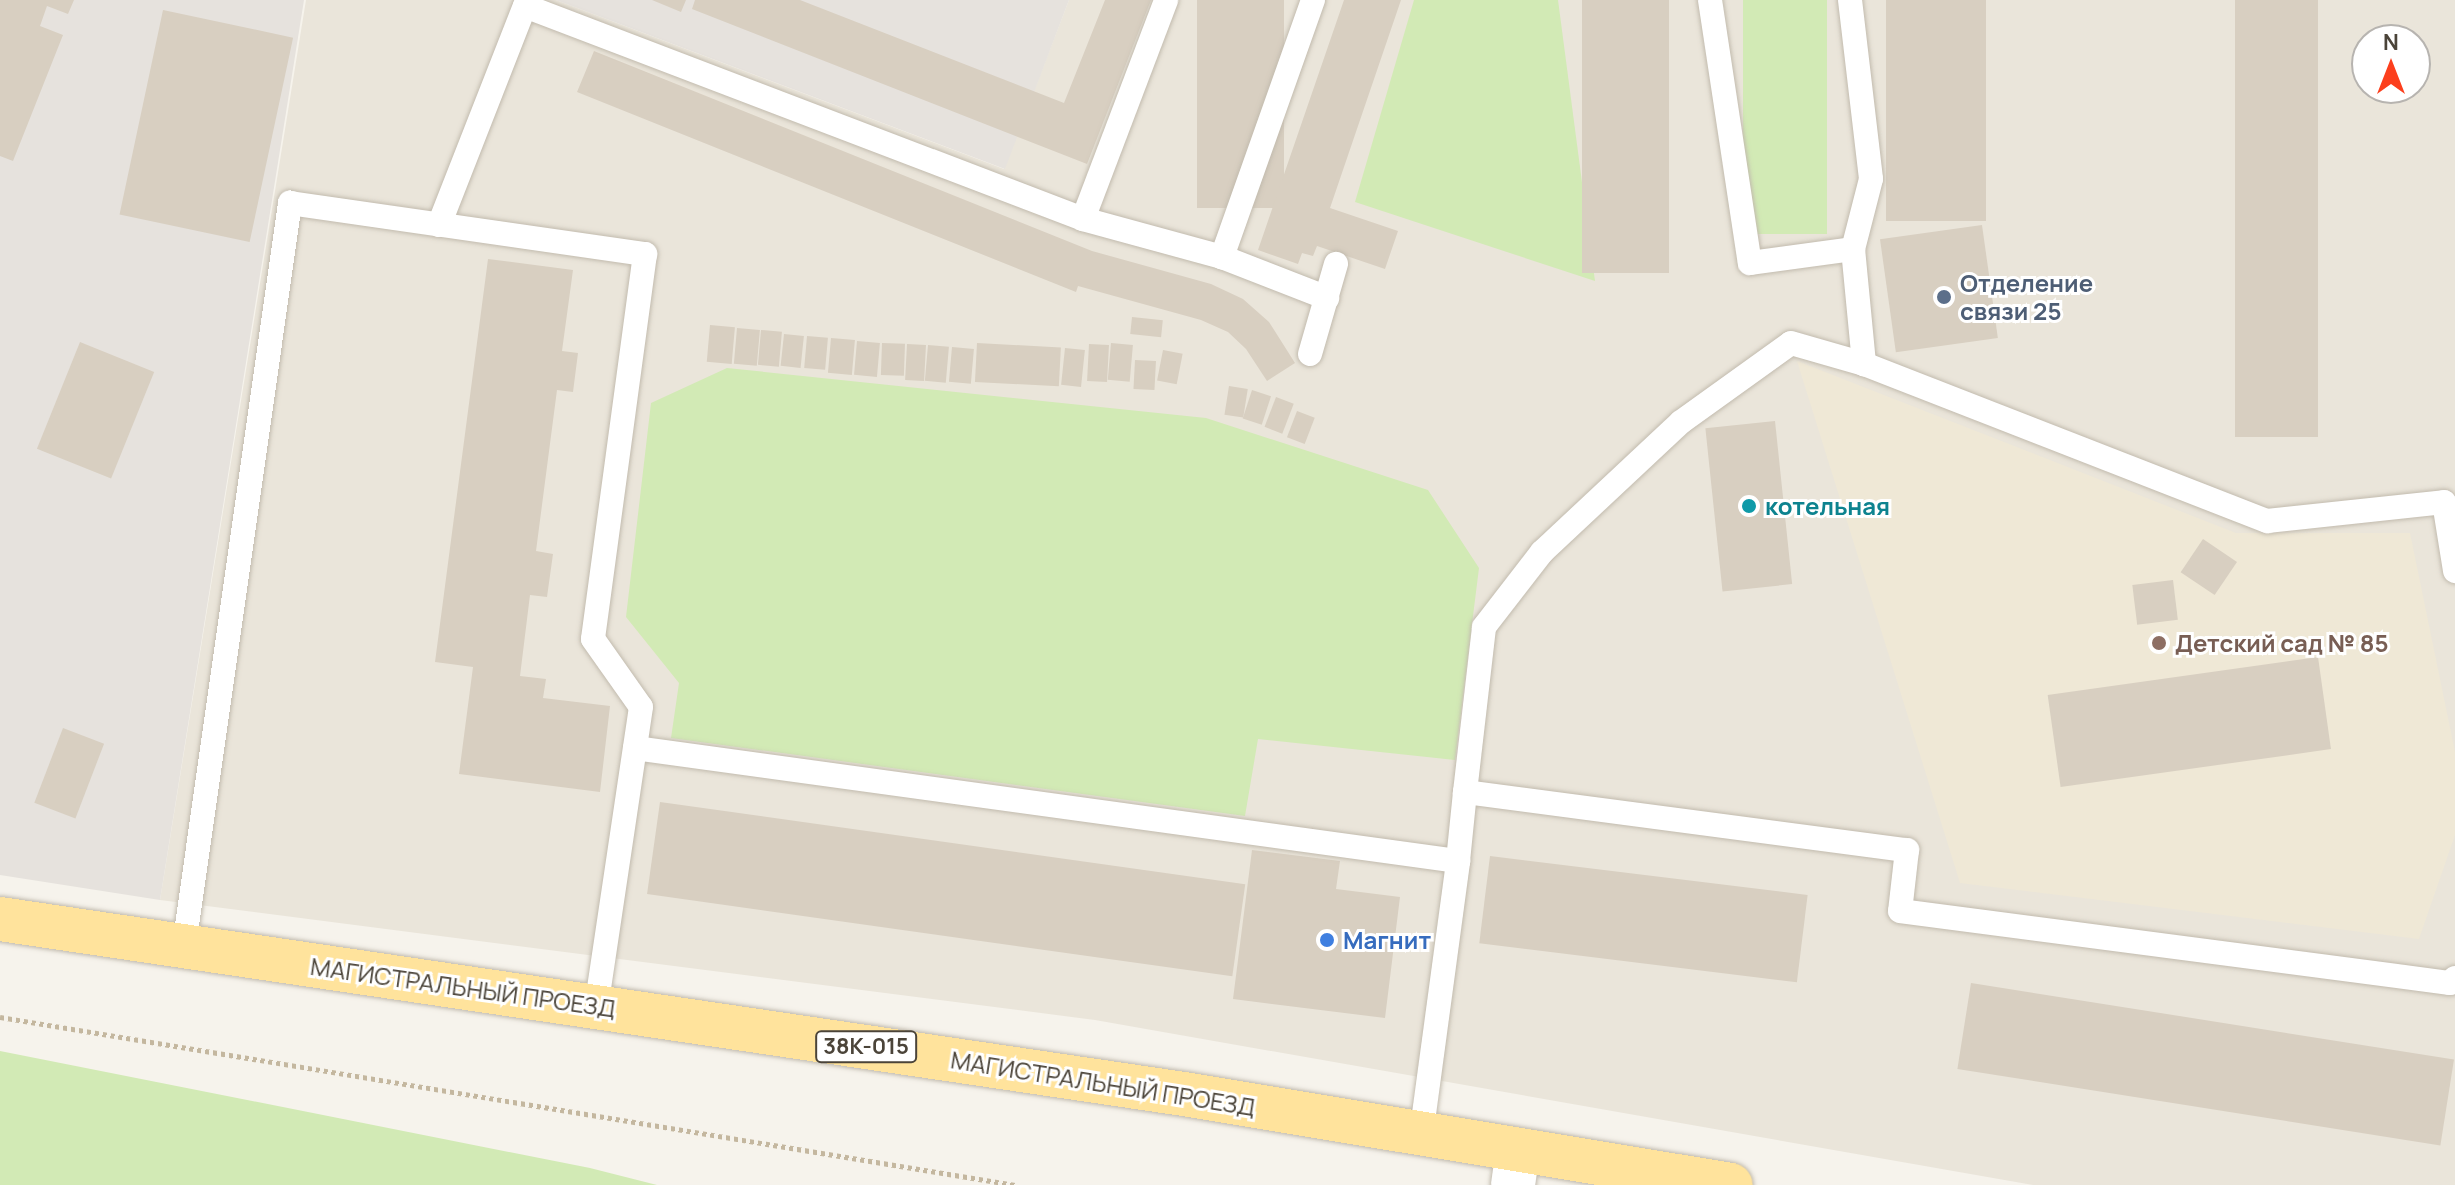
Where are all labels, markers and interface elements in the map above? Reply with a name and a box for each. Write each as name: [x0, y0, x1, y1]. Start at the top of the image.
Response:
north arrow: [2351, 24, 2431, 104]
text: N: [2383, 27, 2399, 57]
place label: Отделение связи 25: [1960, 269, 2093, 325]
marker: Отделение связи 25: [1935, 288, 1953, 306]
place label: котельная: [1765, 492, 1890, 520]
marker: котельная: [1740, 497, 1758, 515]
place label: Детский сад № 85: [2175, 629, 2388, 657]
marker: Детский сад № 85: [2150, 634, 2168, 652]
place label: Магнит: [1343, 926, 1431, 954]
marker: Магнит: [1318, 931, 1336, 949]
street label: МАГИСТРАЛЬНЫЙ ПРОЕЗД: [309, 951, 617, 1023]
road number: 38К-015: [814, 1029, 918, 1065]
street label: МАГИСТРАЛЬНЫЙ ПРОЕЗД: [949, 1045, 1257, 1121]

